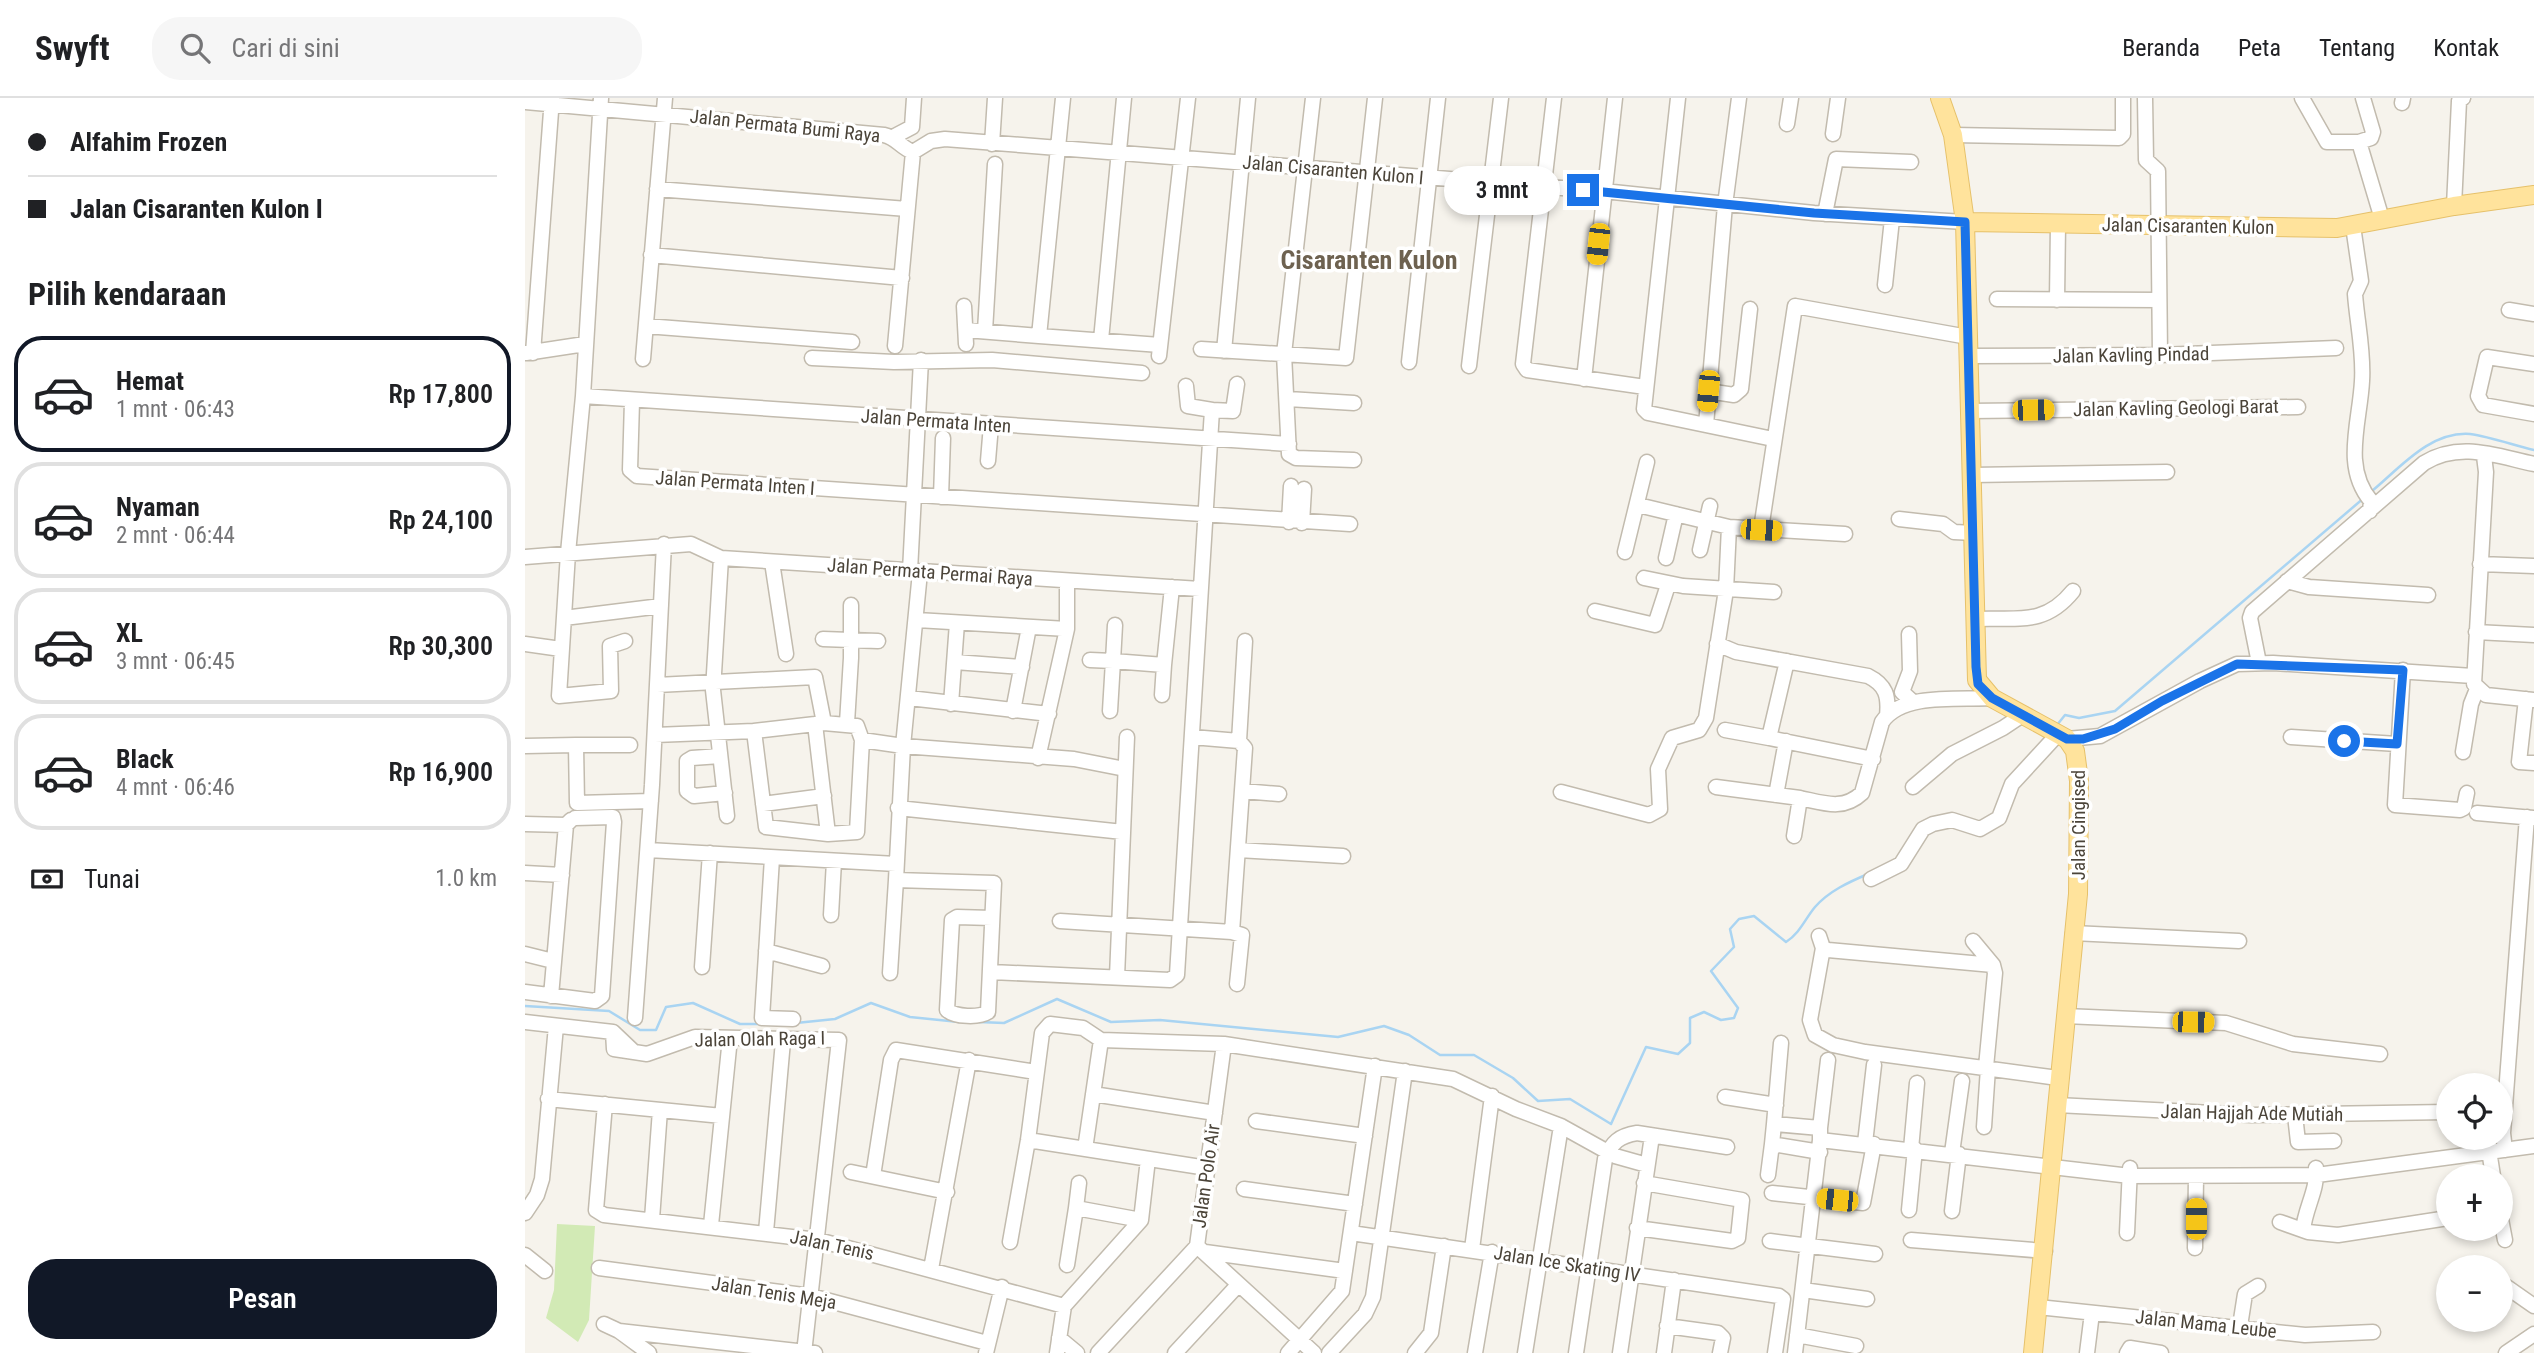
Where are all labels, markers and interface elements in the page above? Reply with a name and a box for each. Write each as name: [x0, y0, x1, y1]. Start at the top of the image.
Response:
search box: [152, 17, 642, 80]
text: Swyft: [35, 29, 110, 68]
icon: search: [176, 29, 214, 67]
text: Cari di sini: [232, 33, 340, 63]
text: Beranda: [2122, 34, 2200, 62]
text: Peta: [2238, 34, 2281, 62]
text: Tentang: [2319, 34, 2395, 62]
text: Kontak: [2433, 34, 2499, 62]
street label: Jalan Permata Bumi Raya: [689, 105, 881, 147]
text: Alfahim Frozen: [70, 127, 227, 157]
street label: Jalan Cisaranten Kulon I: [1242, 151, 1424, 189]
callout: 3 mnt: [1443, 166, 1559, 214]
route end: [1567, 174, 1599, 206]
text: 3 mnt: [1476, 177, 1528, 204]
text: Jalan Cisaranten Kulon I: [70, 194, 323, 224]
street label: Jalan Cisaranten Kulon: [2102, 213, 2274, 239]
car: [1586, 222, 1611, 266]
district label: Cisaranten Kulon: [1280, 245, 1458, 275]
text: Pilih kendaraan: [28, 275, 227, 313]
street label: Jalan Kavling Pindad: [2053, 342, 2209, 368]
icon: car: [32, 363, 95, 426]
text: Hemat: [116, 366, 184, 396]
car: [1696, 369, 1721, 413]
text: Rp 17,800: [388, 379, 493, 409]
street label: Jalan Kavling Geologi Barat: [2073, 395, 2279, 421]
text: 1 mnt · 06:43: [116, 396, 235, 423]
car: [2012, 399, 2055, 421]
street label: Jalan Permata Inten: [860, 404, 1012, 438]
street label: Jalan Permata Inten I: [655, 466, 815, 500]
icon: car: [32, 489, 95, 552]
text: Nyaman: [116, 492, 200, 522]
text: Rp 24,100: [388, 505, 493, 535]
car: [1740, 518, 1783, 542]
text: 2 mnt · 06:44: [116, 522, 235, 549]
street label: Jalan Permata Permai Raya: [826, 553, 1034, 591]
icon: car: [32, 615, 95, 678]
text: XL: [116, 618, 143, 648]
text: Rp 30,300: [388, 631, 493, 661]
text: 3 mnt · 06:45: [116, 648, 235, 675]
route start: [2328, 725, 2360, 757]
icon: car: [32, 741, 95, 804]
text: Black: [116, 744, 174, 774]
text: Rp 16,900: [388, 757, 493, 787]
street label: Jalan Cingised: [2067, 770, 2090, 880]
text: 4 mnt · 06:46: [116, 774, 235, 801]
icon: cash: [28, 860, 66, 898]
text: Tunai: [84, 864, 140, 894]
text: 1.0 km: [435, 865, 497, 892]
car: [2172, 1011, 2215, 1033]
street label: Jalan Olah Raga I: [695, 1026, 825, 1052]
map controls: [2436, 1073, 2513, 1332]
button: locate: [2436, 1073, 2513, 1150]
street label: Jalan Hajjah Ade Mutiah: [2160, 1100, 2344, 1126]
street label: Jalan Polo Air: [1187, 1122, 1225, 1229]
button: +: [2436, 1164, 2513, 1241]
car: [1816, 1187, 1859, 1213]
car: [2186, 1198, 2207, 1240]
street label: Jalan Tenis: [788, 1225, 876, 1265]
street label: Jalan Ice Skating IV: [1492, 1241, 1642, 1287]
button: −: [2436, 1255, 2513, 1332]
button: Pesan: [28, 1259, 497, 1339]
street label: Jalan Tenis Meja: [710, 1272, 838, 1314]
street label: Jalan Mama Leube: [2134, 1305, 2278, 1343]

